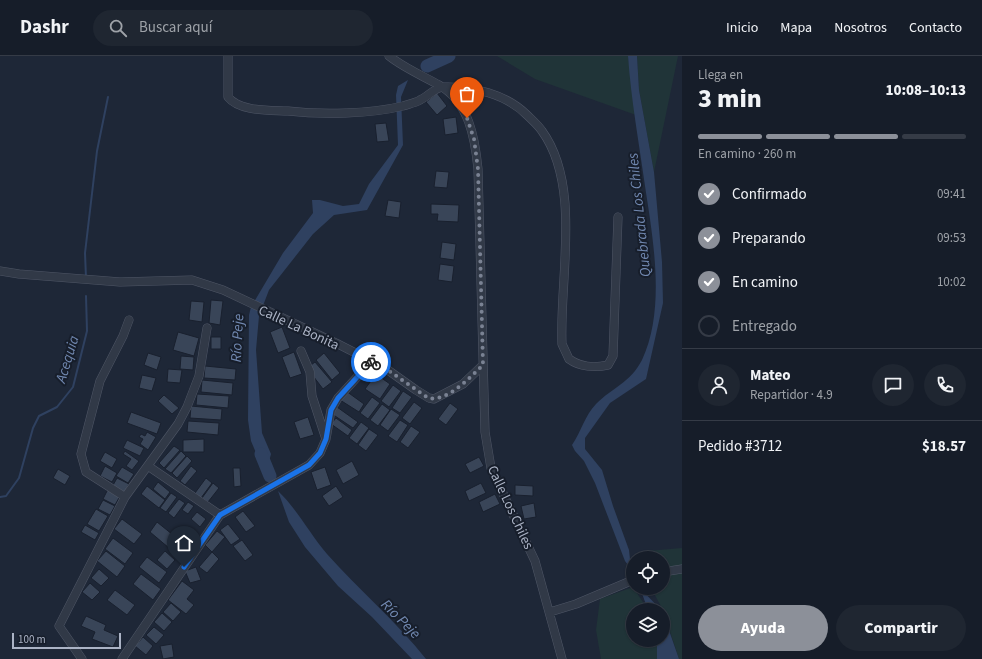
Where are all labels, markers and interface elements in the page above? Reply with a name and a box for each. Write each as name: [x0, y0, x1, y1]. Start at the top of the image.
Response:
search box: [93, 10, 373, 46]
text: Dashr: [20, 14, 69, 41]
icon: search: [107, 17, 129, 39]
text: Buscar aquí: [139, 17, 212, 38]
text: Inicio: [726, 18, 758, 38]
text: Mapa: [780, 18, 812, 38]
text: Nosotros: [834, 18, 887, 38]
text: Contacto: [909, 18, 962, 38]
text: Llega en: [698, 66, 743, 84]
pin: [450, 77, 484, 118]
text: 3 min: [698, 80, 762, 117]
text: 10:08–10:13: [885, 80, 966, 101]
icon: bag: [456, 83, 478, 105]
text: En camino · 260 m: [698, 145, 796, 163]
water label: Quebrada Los Chiles: [623, 152, 656, 278]
icon: check: [698, 183, 720, 205]
text: Confirmado: [732, 184, 807, 205]
text: 09:41: [937, 185, 966, 203]
icon: check: [698, 227, 720, 249]
text: Preparando: [732, 228, 806, 249]
text: 09:53: [937, 229, 966, 247]
icon: check: [698, 271, 720, 293]
text: En camino: [732, 272, 798, 293]
text: 10:02: [937, 273, 966, 291]
street label: Calle La Bonita: [255, 300, 342, 355]
water label: Río Peje: [226, 313, 249, 363]
text: Entregado: [732, 316, 797, 337]
water label: Acequia: [50, 333, 85, 386]
courier: [351, 342, 391, 382]
icon: bike: [360, 351, 382, 373]
button: person: [698, 364, 740, 406]
button: chat: [872, 364, 914, 406]
button: phone: [924, 364, 966, 406]
text: Mateo: [750, 365, 791, 386]
text: Repartidor · 4.9: [750, 386, 833, 404]
text: Pedido #3712: [698, 436, 782, 457]
text: $18.57: [922, 436, 966, 457]
street label: Calle Los Chiles: [482, 462, 538, 553]
pin: [167, 526, 201, 567]
icon: home: [173, 532, 195, 554]
map controls: [626, 551, 670, 647]
button: locate: [626, 551, 670, 595]
water label: Río Peje: [376, 595, 425, 644]
button: layers: [626, 603, 670, 647]
button: Ayuda: [698, 605, 828, 651]
button: Compartir: [836, 605, 966, 651]
scale bar: [12, 631, 121, 650]
text: 100 m: [18, 632, 46, 647]

